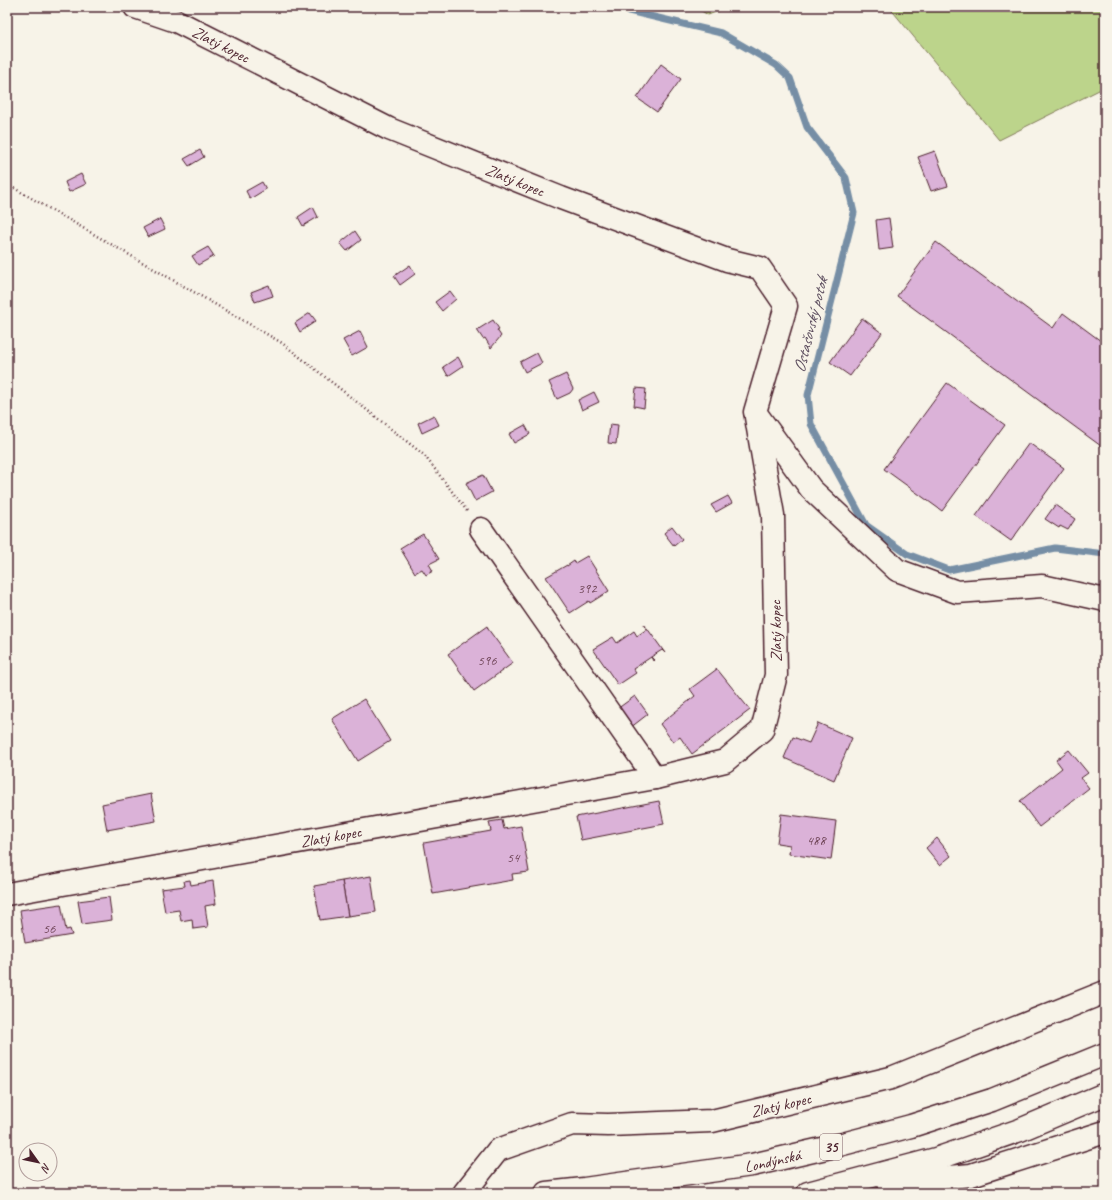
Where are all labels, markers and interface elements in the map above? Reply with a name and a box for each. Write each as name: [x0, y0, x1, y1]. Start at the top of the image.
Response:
street label: Zlatý kopec: [189, 22, 254, 68]
street label: Zlatý kopec: [482, 160, 548, 202]
water label: Ostašovský potok: [789, 272, 833, 375]
house number: 392: [578, 580, 598, 597]
street label: Zlatý kopec: [765, 599, 787, 662]
house number: 596: [478, 652, 497, 669]
street label: Zlatý kopec: [299, 822, 364, 852]
house number: 488: [807, 832, 827, 849]
house number: 54: [507, 849, 521, 866]
house number: 56: [43, 920, 56, 937]
street label: Zlatý kopec: [749, 1088, 814, 1122]
road number: 35: [820, 1134, 842, 1160]
north arrow: [18, 1142, 58, 1182]
street label: Londýnská: [743, 1145, 805, 1177]
text: N: [37, 1161, 54, 1176]

